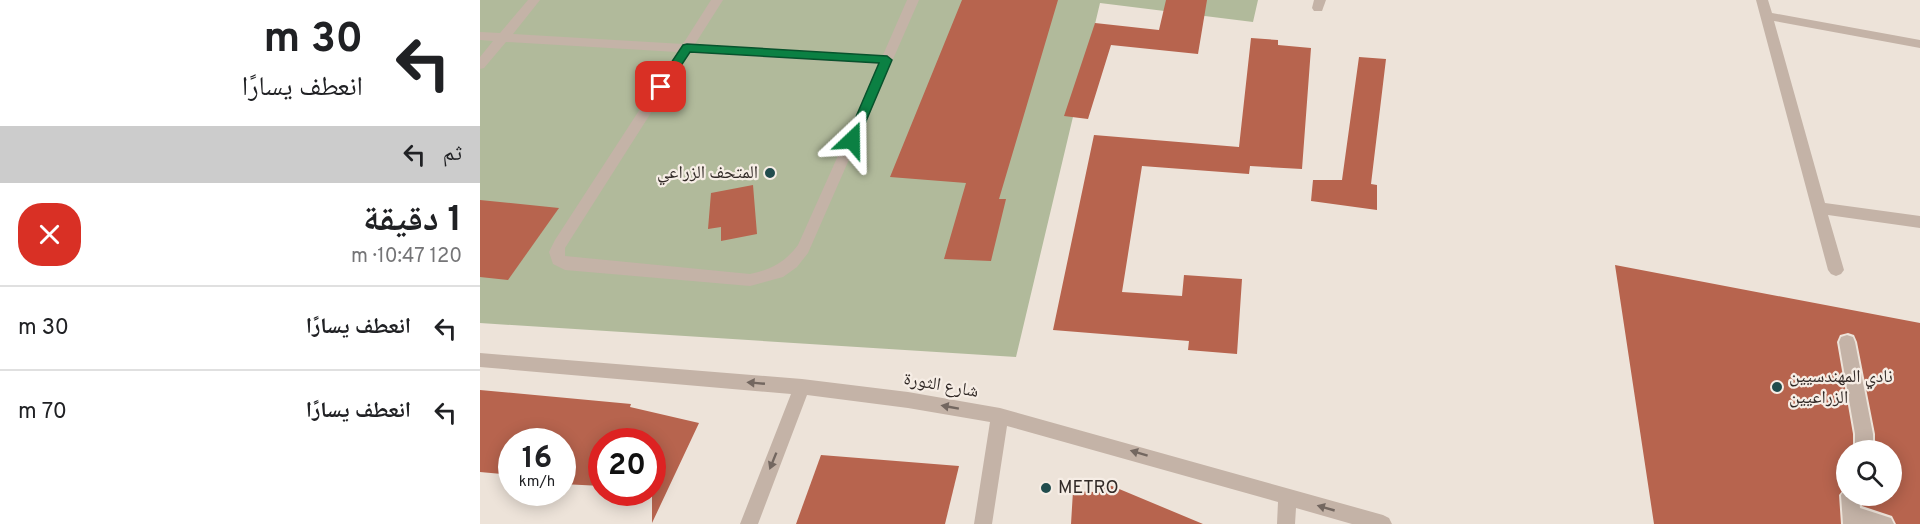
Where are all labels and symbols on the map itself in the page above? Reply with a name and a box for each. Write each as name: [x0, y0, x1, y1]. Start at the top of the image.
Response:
pin: [635, 61, 686, 112]
position arrow: [820, 108, 884, 172]
place label: المتحف الزراعي: [657, 162, 758, 186]
marker: المتحف الزراعي: [763, 166, 777, 180]
place label: نادي المهندسيين الزراعيين: [1789, 366, 1893, 410]
street label: شارع الثورة: [902, 368, 980, 404]
one-way arrow: [747, 379, 766, 388]
marker: نادي المهندسيين الزراعيين: [1770, 380, 1784, 394]
one-way arrow: [940, 402, 959, 411]
speed limit sign: 20: [588, 428, 666, 506]
one-way arrow: [1130, 448, 1148, 457]
one-way arrow: [768, 452, 777, 470]
place label: METRO: [1058, 477, 1119, 500]
marker: METRO: [1039, 481, 1053, 495]
one-way arrow: [1317, 503, 1335, 512]

